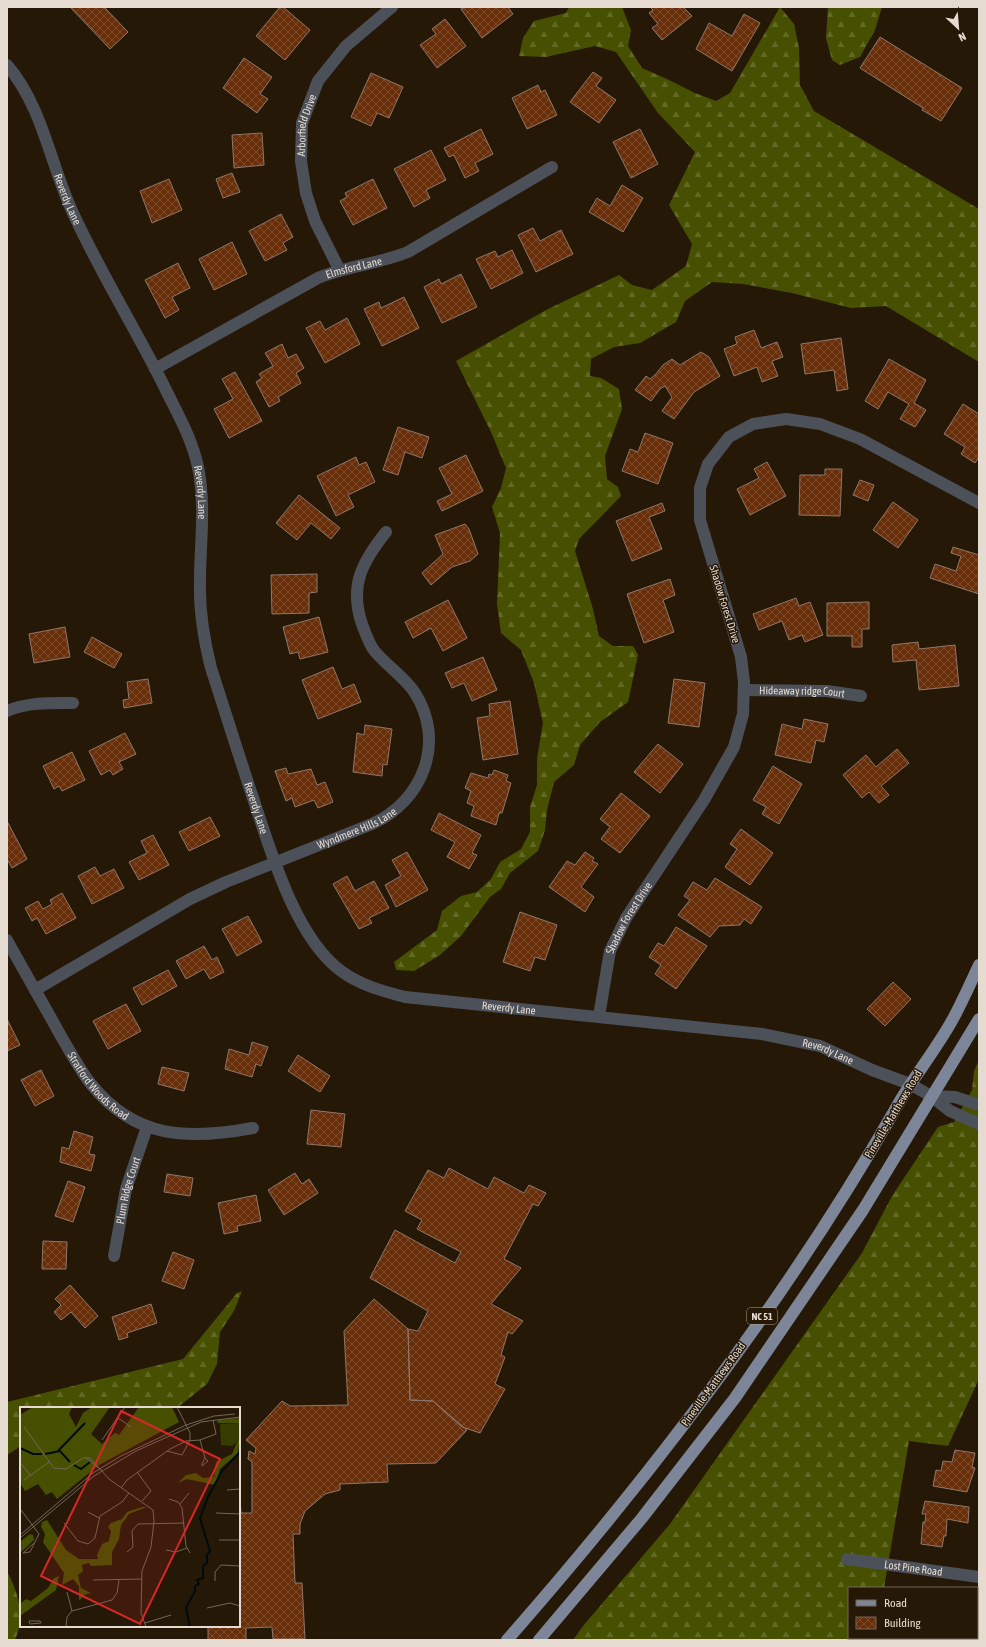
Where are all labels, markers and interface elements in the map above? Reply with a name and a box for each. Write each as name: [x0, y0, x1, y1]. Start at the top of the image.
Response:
north arrow: [938, 8, 978, 48]
text: N: [957, 30, 968, 44]
street label: Arborfield Drive: [295, 92, 318, 156]
street label: Reverdy Lane: [52, 172, 84, 227]
street label: Elmsford Lane: [324, 255, 383, 281]
street label: Reverdy Lane: [192, 464, 208, 519]
street label: Shadow Forest Drive: [707, 564, 743, 644]
street label: Hideaway ridge Court: [759, 684, 846, 700]
street label: Reverdy Lane: [242, 781, 270, 835]
street label: Wyndmere Hills Lane: [315, 805, 399, 851]
street label: Shadow Forest Drive: [604, 880, 654, 954]
street label: Reverdy Lane: [481, 999, 536, 1017]
street label: Reverdy Lane: [801, 1037, 855, 1067]
street label: Stratford Woods Road: [65, 1050, 131, 1122]
street label: Pineville-Matthews Road: [862, 1068, 924, 1160]
street label: Plum Ridge Court: [114, 1155, 142, 1225]
road number: NC 51: [747, 1308, 777, 1324]
street label: Pineville-Matthews Road: [679, 1340, 747, 1428]
inset map: [20, 1407, 240, 1627]
street label: Lost Pine Road: [884, 1558, 943, 1578]
legend: [848, 1587, 978, 1639]
text: Road: [884, 1596, 907, 1610]
text: Building: [884, 1616, 922, 1630]

